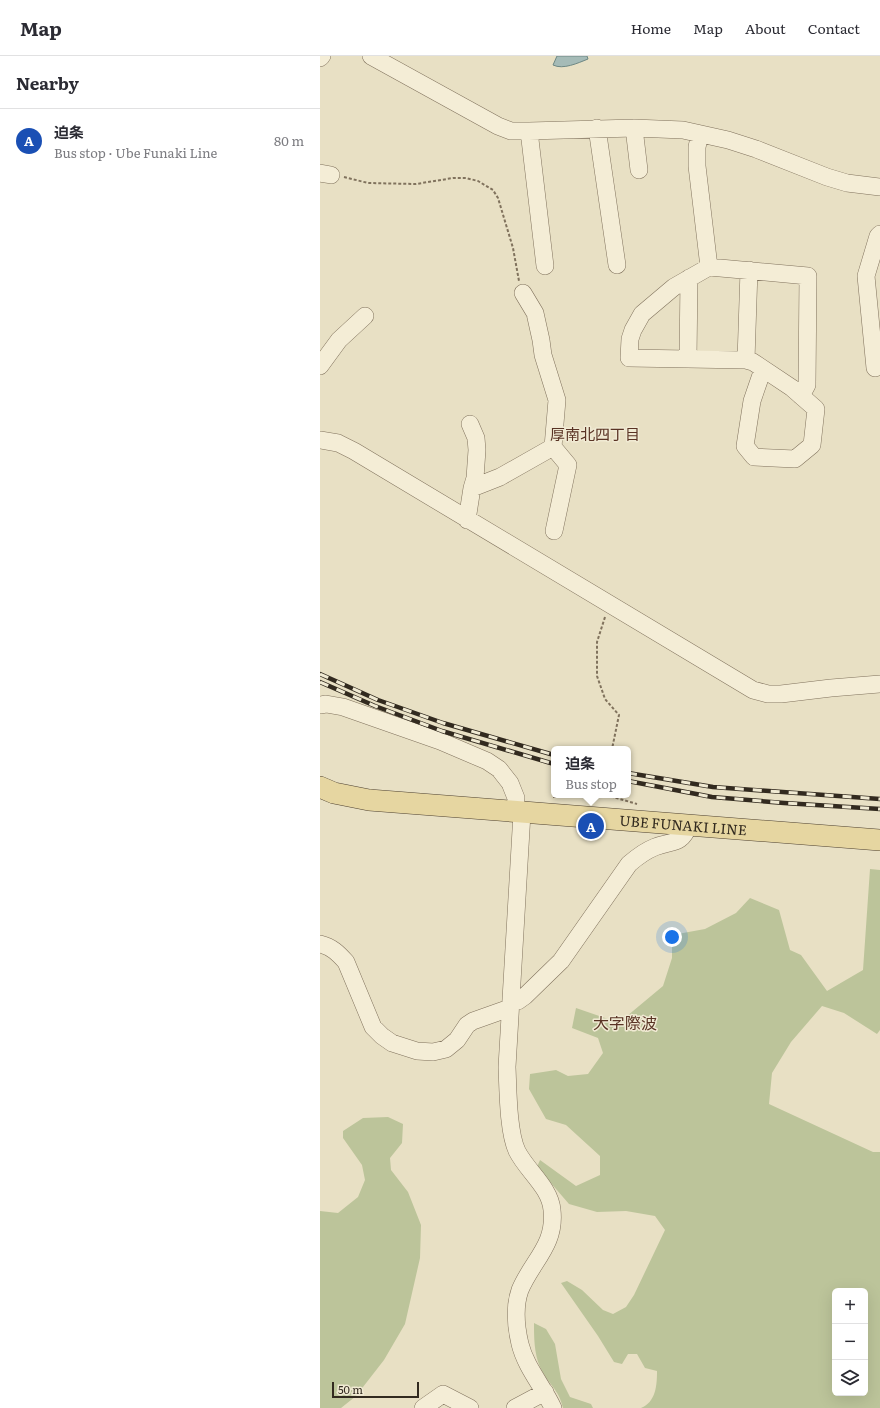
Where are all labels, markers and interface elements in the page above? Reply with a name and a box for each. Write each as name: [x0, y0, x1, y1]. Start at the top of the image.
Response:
text: Map: [20, 14, 62, 42]
text: Home: [631, 18, 671, 38]
text: Map: [693, 18, 723, 38]
text: About: [745, 18, 786, 38]
text: Contact: [808, 18, 860, 38]
text: Nearby: [16, 70, 79, 95]
text: 迫条: [54, 120, 84, 143]
text: A: [24, 131, 34, 150]
text: 80 m: [274, 131, 304, 150]
text: Bus stop · Ube Funaki Line: [54, 143, 217, 162]
district label: 厚南北四丁目: [550, 422, 640, 445]
popup: [551, 746, 631, 798]
text: 迫条: [565, 751, 595, 774]
text: Bus stop: [565, 774, 617, 793]
street label: UBE FUNAKI LINE: [619, 810, 748, 840]
pin: A: [578, 811, 604, 841]
your location: [662, 927, 682, 947]
district label: 大字際波: [593, 1010, 657, 1034]
map controls: [832, 1288, 868, 1396]
button: +: [832, 1288, 868, 1324]
button: −: [832, 1324, 868, 1360]
button: layers: [832, 1360, 868, 1396]
scale bar: [332, 1380, 419, 1399]
text: 50 m: [338, 1381, 363, 1397]

